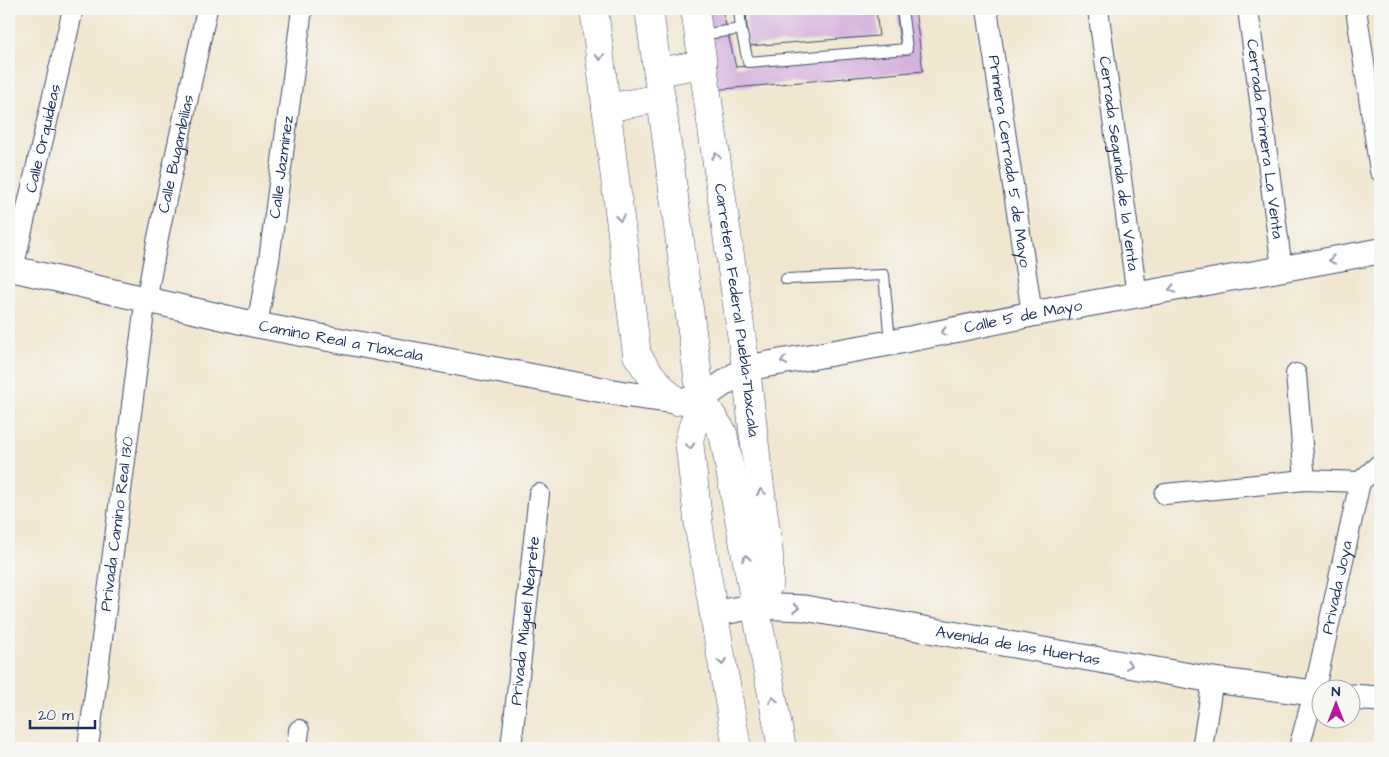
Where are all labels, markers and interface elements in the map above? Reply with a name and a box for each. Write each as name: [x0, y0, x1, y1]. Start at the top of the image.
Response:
street label: Cerrada Primera La Venta: [1241, 38, 1289, 240]
one-way arrow: [594, 53, 605, 61]
street label: Primera Cerrada 5 de Mayo: [983, 54, 1036, 269]
street label: Cerrada Segunda de la Venta: [1094, 55, 1144, 272]
street label: Calle Orquídeas: [20, 82, 66, 195]
street label: Calle Bugambilias: [152, 93, 199, 215]
street label: Calle Jazminez: [264, 114, 299, 220]
one-way arrow: [711, 151, 722, 159]
street label: Carretera Federal Puebla-Tlaxcala: [709, 182, 765, 438]
one-way arrow: [614, 215, 625, 223]
one-way arrow: [1328, 254, 1337, 264]
one-way arrow: [1168, 283, 1177, 294]
street label: Calle 5 de Mayo: [962, 294, 1084, 339]
street label: Camino Real a Tlaxcala: [257, 315, 425, 367]
one-way arrow: [939, 326, 948, 337]
one-way arrow: [780, 356, 788, 366]
street label: Privada Camino Real 130: [95, 435, 139, 612]
one-way arrow: [685, 442, 696, 450]
one-way arrow: [756, 488, 766, 497]
street label: Privada Miguel Negrete: [505, 535, 545, 706]
street label: Privada Joya: [1316, 539, 1358, 636]
one-way arrow: [741, 554, 752, 563]
one-way arrow: [792, 603, 800, 613]
street label: Avenida de las Huertas: [934, 620, 1102, 671]
one-way arrow: [716, 658, 727, 667]
one-way arrow: [1124, 659, 1133, 669]
north arrow: [1312, 680, 1362, 730]
text: N: [1332, 682, 1341, 702]
one-way arrow: [768, 696, 778, 705]
scale bar: [30, 697, 95, 729]
text: 20 m: [38, 705, 74, 726]

